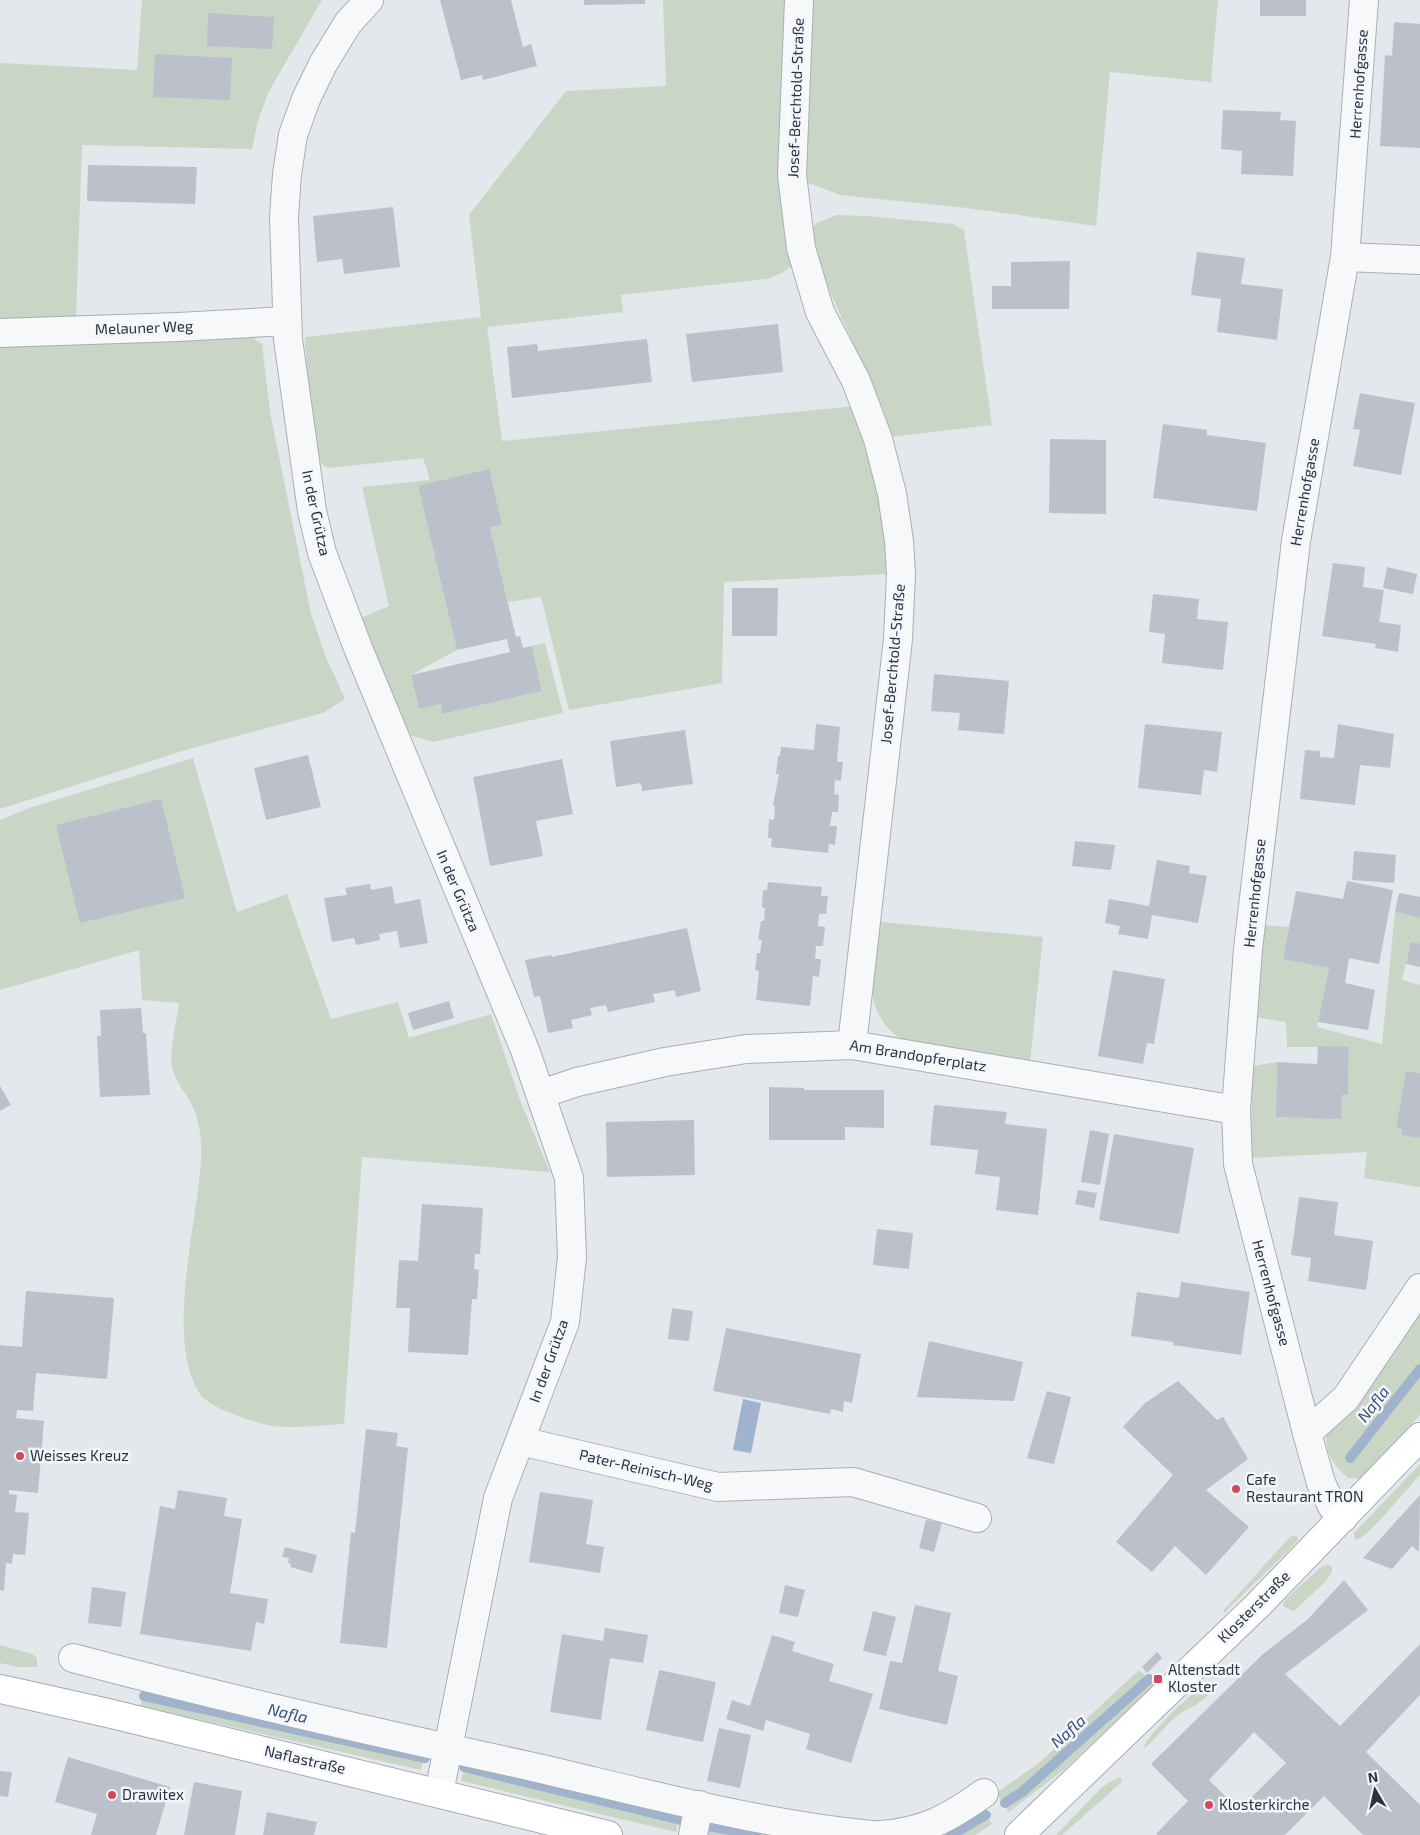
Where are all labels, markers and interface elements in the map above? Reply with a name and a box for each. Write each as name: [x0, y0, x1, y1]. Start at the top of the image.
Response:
street label: Josef-Berchtold-Straße: [783, 17, 807, 179]
street label: Herrenhofgasse: [1345, 29, 1371, 139]
street label: Melauner Weg: [94, 316, 194, 338]
street label: Herrenhofgasse: [1286, 436, 1322, 547]
street label: In der Grütza: [299, 468, 335, 557]
street label: Josef-Berchtold-Straße: [876, 583, 908, 745]
street label: Herrenhofgasse: [1239, 838, 1269, 948]
street label: In der Grütza: [434, 847, 484, 934]
street label: Am Brandopferplatz: [848, 1035, 988, 1075]
street label: Herrenhofgasse: [1249, 1238, 1295, 1348]
street label: In der Grütza: [525, 1317, 571, 1405]
water label: Nafla: [1353, 1382, 1392, 1425]
street label: Pater-Reinisch-Weg: [578, 1445, 716, 1493]
place label: Weisses Kreuz: [30, 1446, 129, 1464]
marker: Weisses Kreuz: [14, 1450, 26, 1462]
place label: Cafe Restaurant TRON: [1246, 1470, 1364, 1505]
marker: Cafe Restaurant TRON: [1230, 1483, 1242, 1495]
street label: Klosterstraße: [1213, 1566, 1293, 1646]
place label: Altenstadt Kloster: [1168, 1660, 1240, 1695]
marker: Altenstadt Kloster: [1152, 1673, 1164, 1685]
water label: Nafla: [266, 1699, 310, 1726]
water label: Nafla: [1046, 1710, 1089, 1751]
street label: Naflastraße: [263, 1741, 348, 1777]
north arrow: [1350, 1765, 1400, 1815]
text: N: [1367, 1767, 1379, 1786]
place label: Drawitex: [122, 1785, 184, 1803]
marker: Drawitex: [106, 1789, 118, 1801]
place label: Klosterkirche: [1219, 1795, 1310, 1813]
marker: Klosterkirche: [1203, 1799, 1215, 1811]

